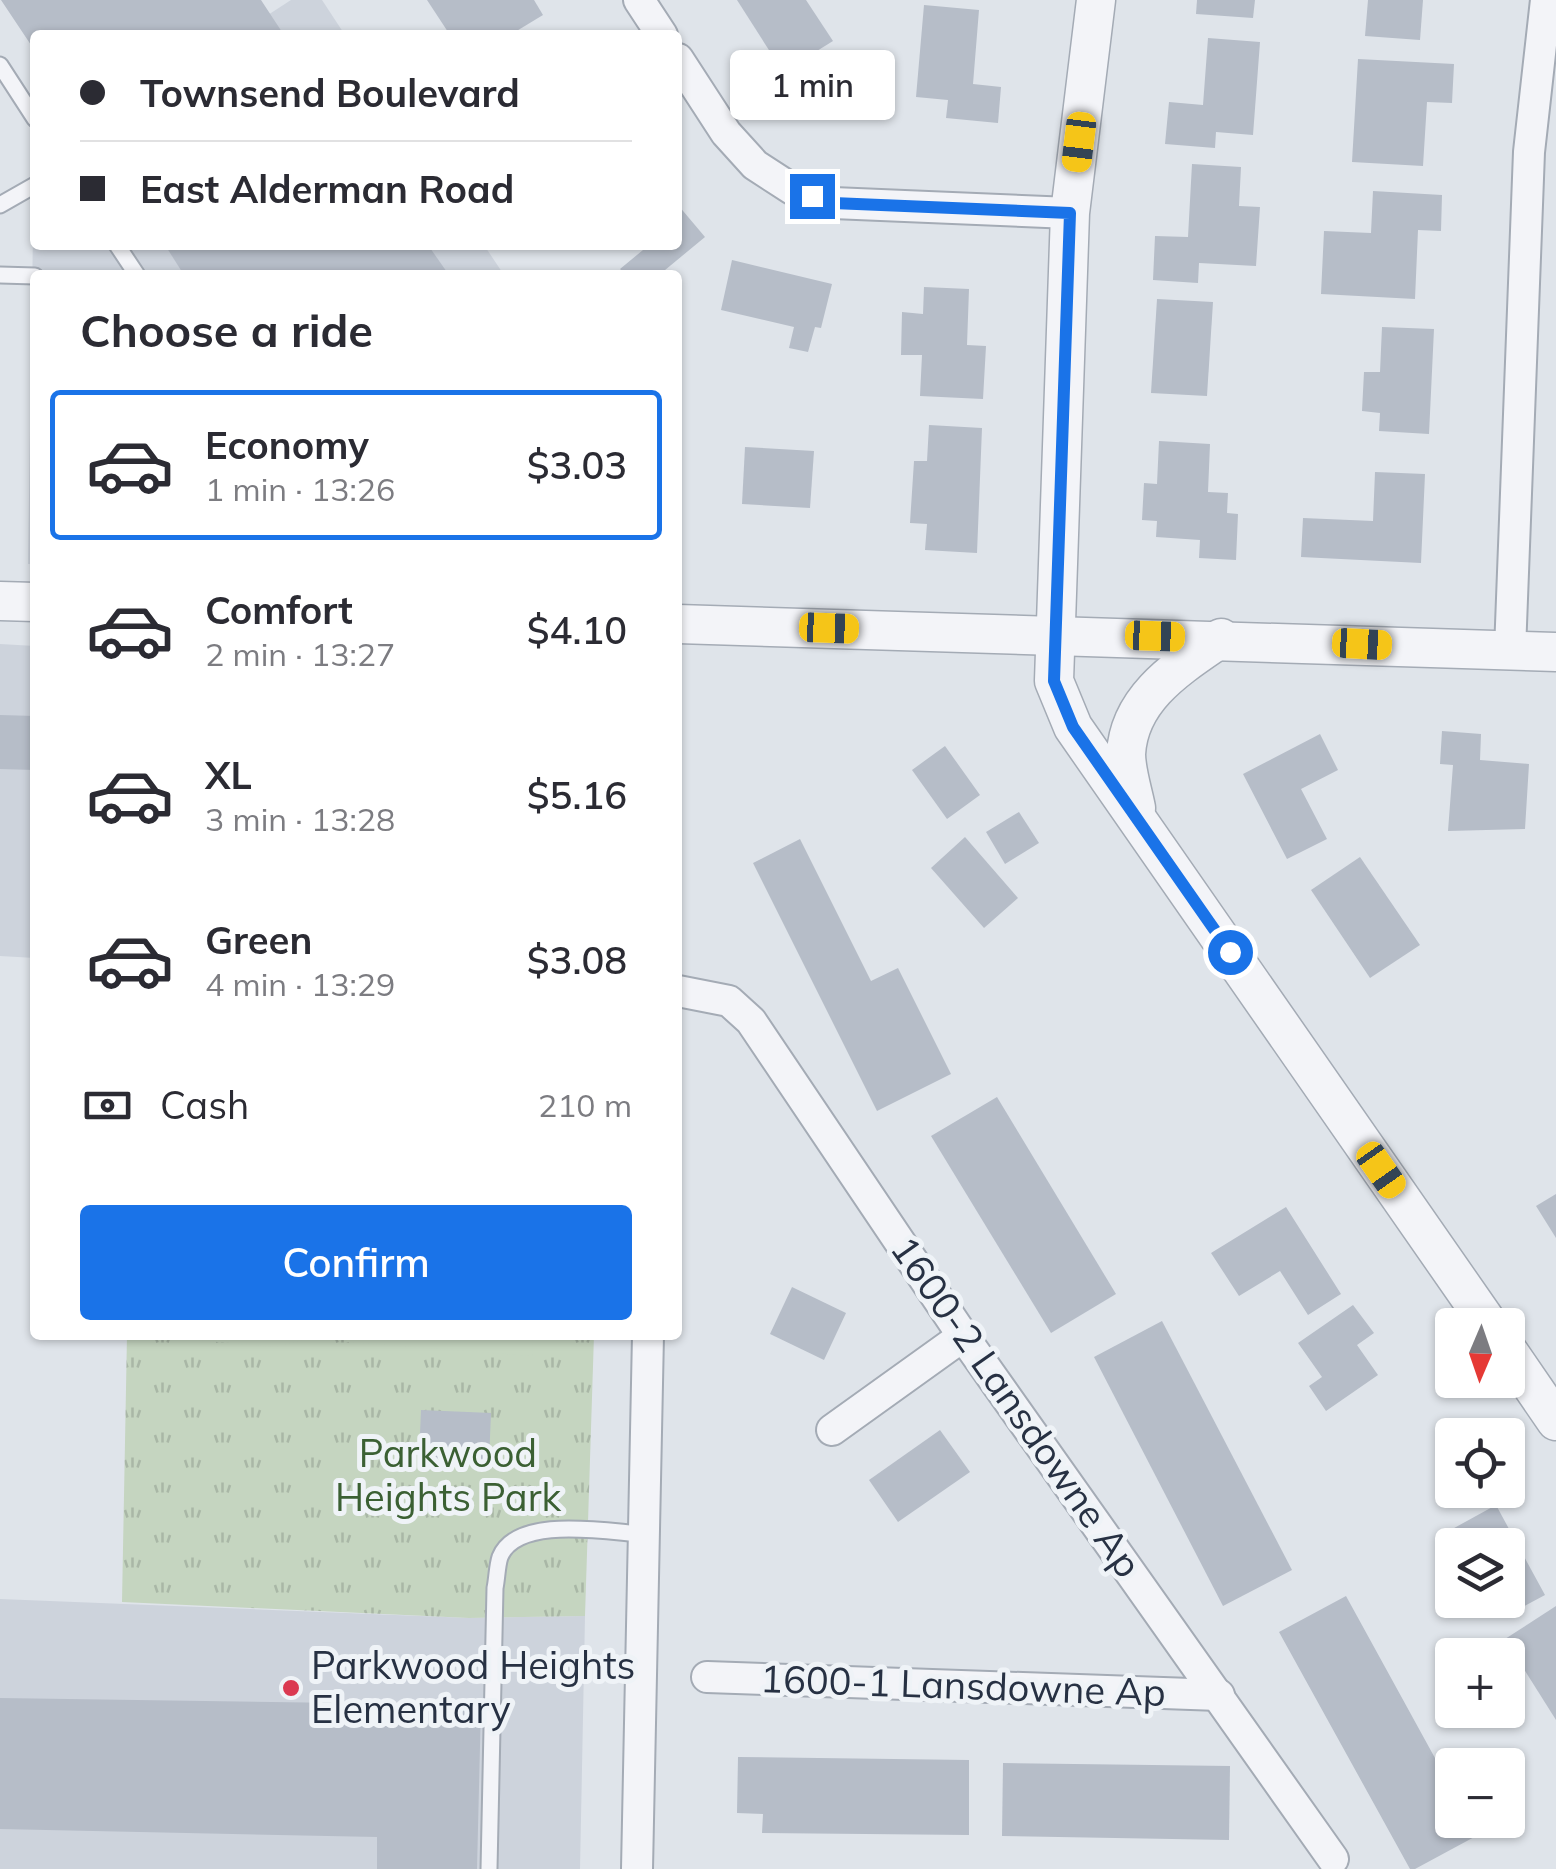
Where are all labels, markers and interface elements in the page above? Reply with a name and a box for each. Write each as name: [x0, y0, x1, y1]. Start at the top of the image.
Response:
callout: 1 min: [730, 51, 894, 121]
text: 1 min: [771, 65, 854, 105]
text: Townsend Boulevard: [140, 69, 520, 117]
car: [1060, 110, 1098, 174]
text: East Alderman Road: [140, 165, 514, 213]
route end: [790, 174, 835, 219]
text: Choose a ride: [80, 302, 373, 358]
icon: car: [85, 420, 175, 510]
text: Economy: [205, 421, 369, 469]
text: $3.03: [527, 441, 627, 489]
text: 1 min · 13:26: [205, 469, 395, 509]
icon: car: [85, 585, 175, 675]
text: Comfort: [205, 586, 353, 634]
text: $4.10: [527, 606, 627, 654]
car: [798, 612, 860, 644]
car: [1124, 620, 1186, 652]
car: [1331, 627, 1393, 661]
text: 2 min · 13:27: [205, 634, 395, 674]
icon: car: [85, 750, 175, 840]
text: XL: [205, 751, 252, 799]
text: $5.16: [527, 771, 627, 819]
text: 3 min · 13:28: [205, 799, 395, 839]
icon: car: [85, 915, 175, 1005]
text: Green: [205, 916, 312, 964]
route start: [1208, 930, 1253, 975]
text: $3.08: [527, 936, 627, 984]
text: 4 min · 13:29: [205, 964, 395, 1004]
icon: cash: [80, 1078, 135, 1133]
text: Cash: [160, 1081, 249, 1129]
text: 210 m: [538, 1085, 632, 1125]
car: [1352, 1137, 1410, 1203]
button: Confirm: [80, 1205, 632, 1320]
street label: 1600-2 Lansdowne Ap: [881, 1227, 1153, 1586]
north arrow: [1435, 1308, 1525, 1398]
map controls: [1435, 1308, 1525, 1838]
button: locate: [1435, 1418, 1525, 1508]
park label: Parkwood Heights Park: [335, 1429, 561, 1521]
button: layers: [1435, 1528, 1525, 1618]
button: +: [1435, 1638, 1525, 1728]
place label: Parkwood Heights Elementary: [311, 1641, 635, 1733]
street label: 1600-1 Lansdowne Ap: [760, 1654, 1167, 1716]
marker: Parkwood Heights Elementary: [280, 1677, 302, 1699]
button: −: [1435, 1748, 1525, 1838]

